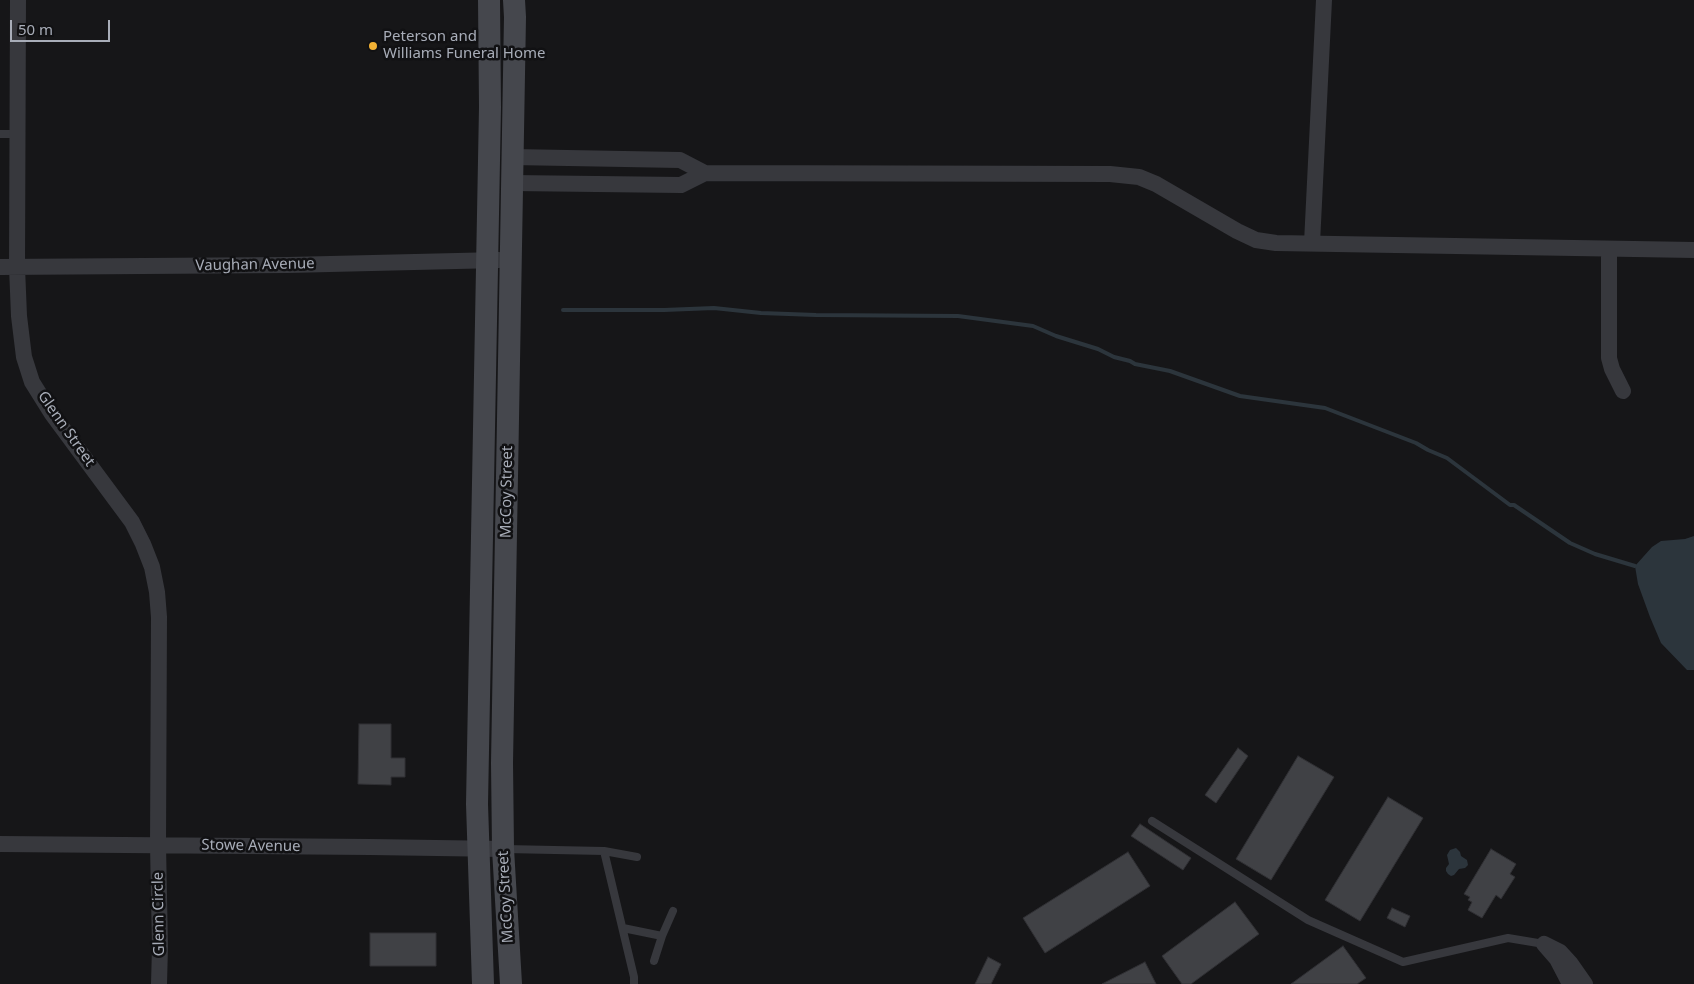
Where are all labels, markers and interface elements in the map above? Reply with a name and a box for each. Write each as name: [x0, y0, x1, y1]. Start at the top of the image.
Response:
scale bar: [12, 10, 112, 42]
text: 50 m: [18, 19, 53, 39]
place label: Peterson and Williams Funeral Home: [383, 28, 545, 63]
marker: Peterson and Williams Funeral Home: [367, 40, 379, 52]
street label: Vaughan Avenue: [195, 255, 315, 275]
street label: Glenn Street: [34, 388, 98, 470]
street label: McCoy Street: [497, 446, 517, 538]
street label: Stowe Avenue: [201, 836, 301, 856]
street label: McCoy Street: [495, 850, 517, 944]
street label: Glenn Circle: [149, 872, 169, 956]

